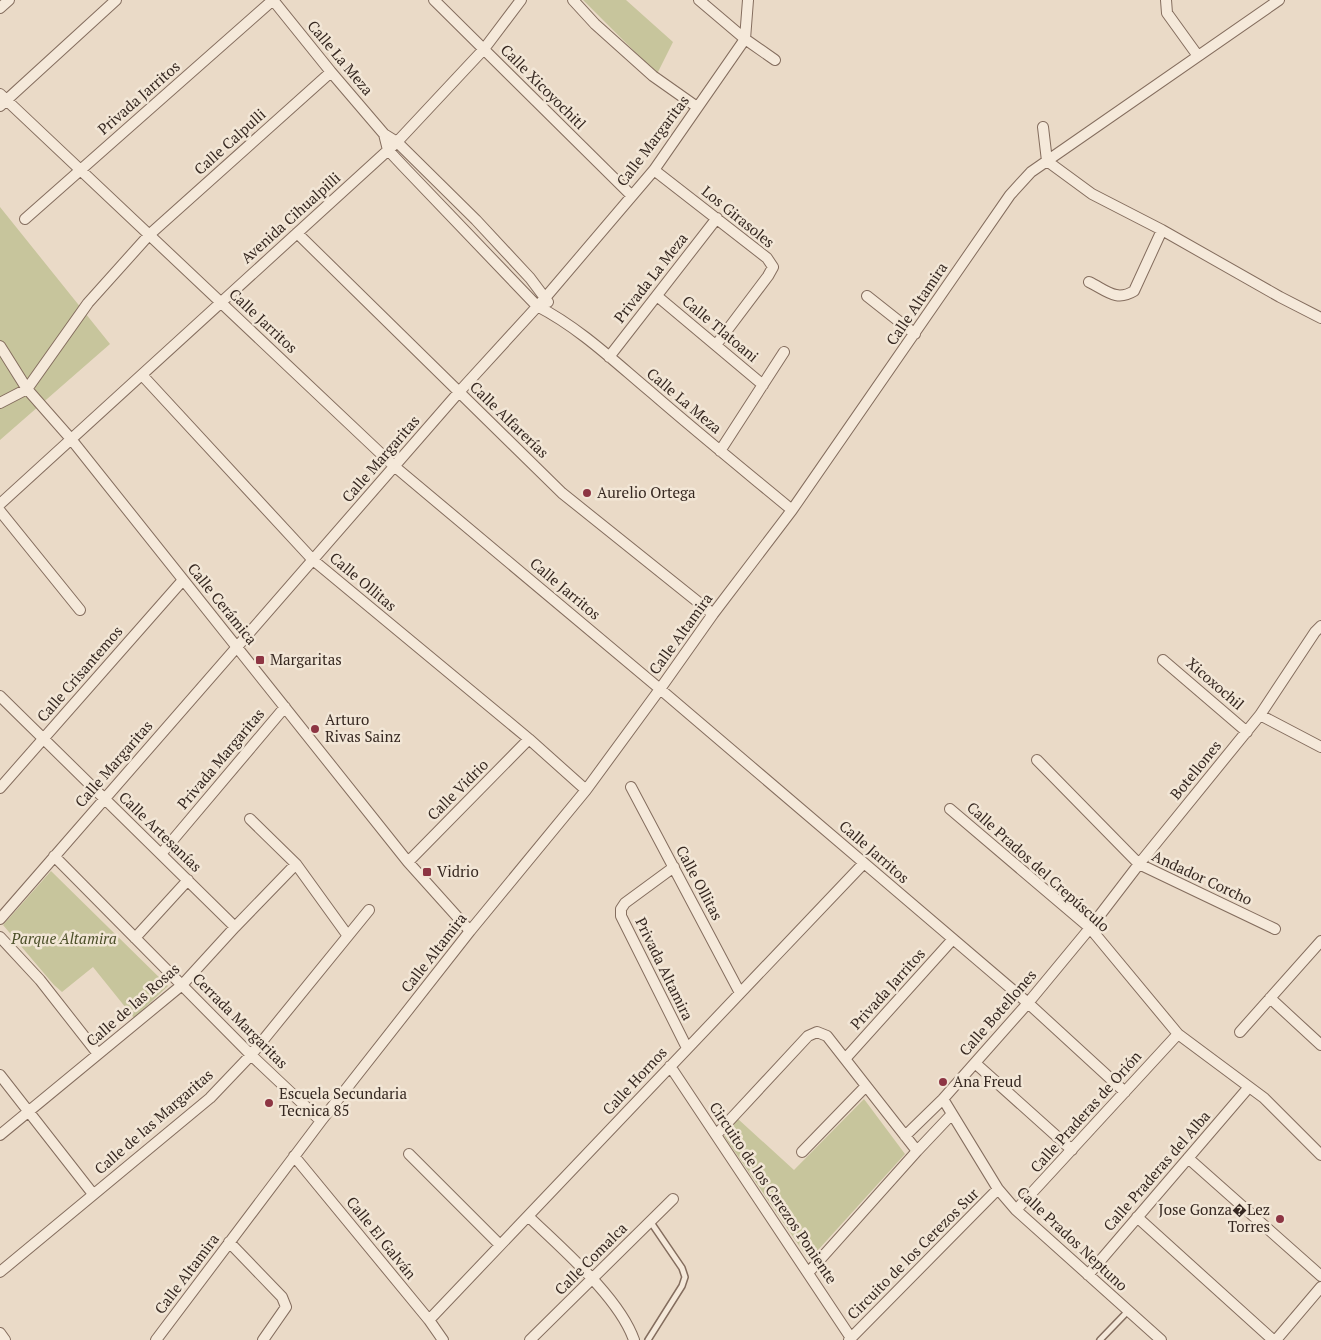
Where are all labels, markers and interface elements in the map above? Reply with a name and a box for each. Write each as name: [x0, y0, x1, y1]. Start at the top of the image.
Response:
street label: Calle La Meza: [303, 16, 378, 99]
street label: Calle Xicoyochitl: [497, 39, 591, 133]
street label: Privada Jarritos: [93, 56, 184, 139]
street label: Calle Margaritas: [611, 91, 693, 190]
street label: Calle Calpulli: [189, 104, 269, 179]
street label: Avenida Cihualpilli: [236, 167, 344, 267]
street label: Los Girasoles: [698, 181, 779, 252]
street label: Privada La Meza: [609, 228, 692, 326]
street label: Calle Altamira: [881, 258, 952, 349]
street label: Calle Jarritos: [225, 283, 302, 357]
street label: Calle Tlatoani: [678, 290, 763, 366]
street label: Calle La Meza: [643, 363, 727, 438]
street label: Calle Alfarerías: [466, 377, 553, 462]
street label: Calle Margaritas: [337, 411, 424, 506]
place label: Aurelio Ortega: [597, 482, 696, 502]
marker: Aurelio Ortega: [581, 487, 593, 499]
street label: Calle Ollitas: [326, 547, 401, 615]
street label: Calle Jarritos: [526, 553, 605, 624]
street label: Calle Cerámica: [184, 558, 262, 649]
street label: Calle Altamira: [644, 588, 717, 678]
street label: Calle Crisantemos: [32, 621, 127, 726]
place label: Margaritas: [270, 649, 342, 669]
street label: Xicoxochil: [1183, 653, 1249, 714]
marker: Margaritas: [254, 654, 266, 666]
street label: Privada Margaritas: [172, 704, 268, 813]
place label: Arturo Rivas Sainz: [325, 709, 401, 746]
street label: Calle Margaritas: [70, 716, 157, 811]
marker: Arturo Rivas Sainz: [309, 723, 321, 735]
street label: Botellones: [1165, 736, 1225, 803]
street label: Calle Vidrio: [422, 754, 492, 824]
street label: Calle Artesanías: [115, 787, 206, 876]
street label: Calle Prados del Crepúsculo: [963, 797, 1114, 936]
street label: Calle Jarritos: [835, 815, 914, 887]
street label: Calle Ollitas: [672, 842, 728, 923]
street label: Andador Corcho: [1149, 845, 1256, 909]
place label: Vidrio: [437, 861, 479, 881]
marker: Vidrio: [421, 866, 433, 878]
street label: Calle Altamira: [396, 908, 471, 996]
street label: Privada Altamira: [631, 914, 699, 1024]
park label: Parque Altamira: [10, 928, 117, 948]
street label: Privada Jarritos: [845, 943, 929, 1033]
street label: Calle de las Rosas: [82, 958, 183, 1050]
street label: Calle Botellones: [954, 965, 1040, 1060]
street label: Cerrada Margaritas: [189, 968, 293, 1072]
street label: Calle Hornos: [598, 1042, 671, 1119]
street label: Calle Praderas de Orión: [1025, 1046, 1145, 1176]
street label: Calle de las Margaritas: [90, 1064, 217, 1178]
place label: Ana Freud: [953, 1071, 1022, 1091]
marker: Ana Freud: [937, 1076, 949, 1088]
place label: Escuela Secundaria Tecnica 85: [279, 1083, 407, 1120]
marker: Escuela Secundaria Tecnica 85: [263, 1097, 275, 1109]
street label: Circuito de los Cerezos Poniente: [705, 1098, 842, 1287]
street label: Calle Praderas del Alba: [1098, 1106, 1214, 1235]
street label: Calle Prados Neptuno: [1013, 1182, 1132, 1295]
street label: Circuito de los Cerezos Sur: [842, 1183, 982, 1323]
street label: Calle El Galván: [342, 1192, 421, 1283]
place label: Jose Gonza�Lez Torres: [1159, 1199, 1270, 1236]
marker: Jose Gonza�Lez Torres: [1274, 1213, 1286, 1225]
street label: Calle Comalca: [550, 1217, 631, 1299]
street label: Calle Altamira: [149, 1229, 223, 1318]

